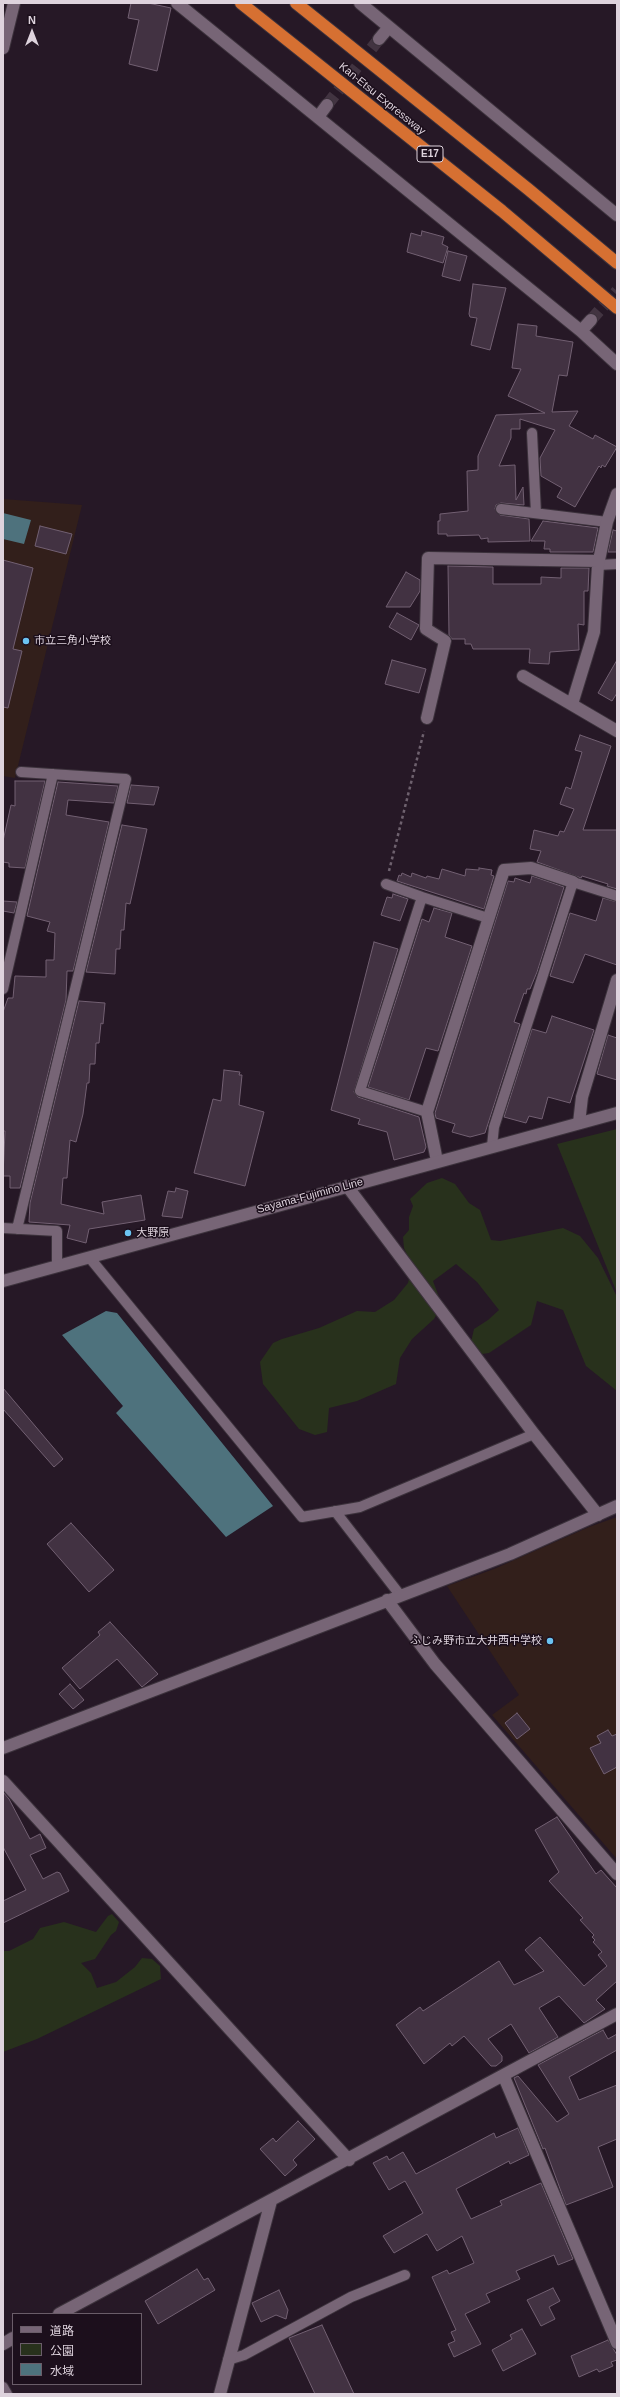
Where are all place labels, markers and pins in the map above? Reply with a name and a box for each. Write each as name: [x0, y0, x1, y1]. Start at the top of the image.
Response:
place label: 市立三角小学校: [34, 634, 111, 648]
marker: 市立三角小学校: [21, 636, 31, 646]
place label: 大野原: [136, 1226, 169, 1240]
marker: 大野原: [123, 1228, 133, 1238]
place label: ふじみ野市立大井西中学校: [410, 1634, 542, 1648]
marker: ふじみ野市立大井西中学校: [545, 1636, 555, 1646]

